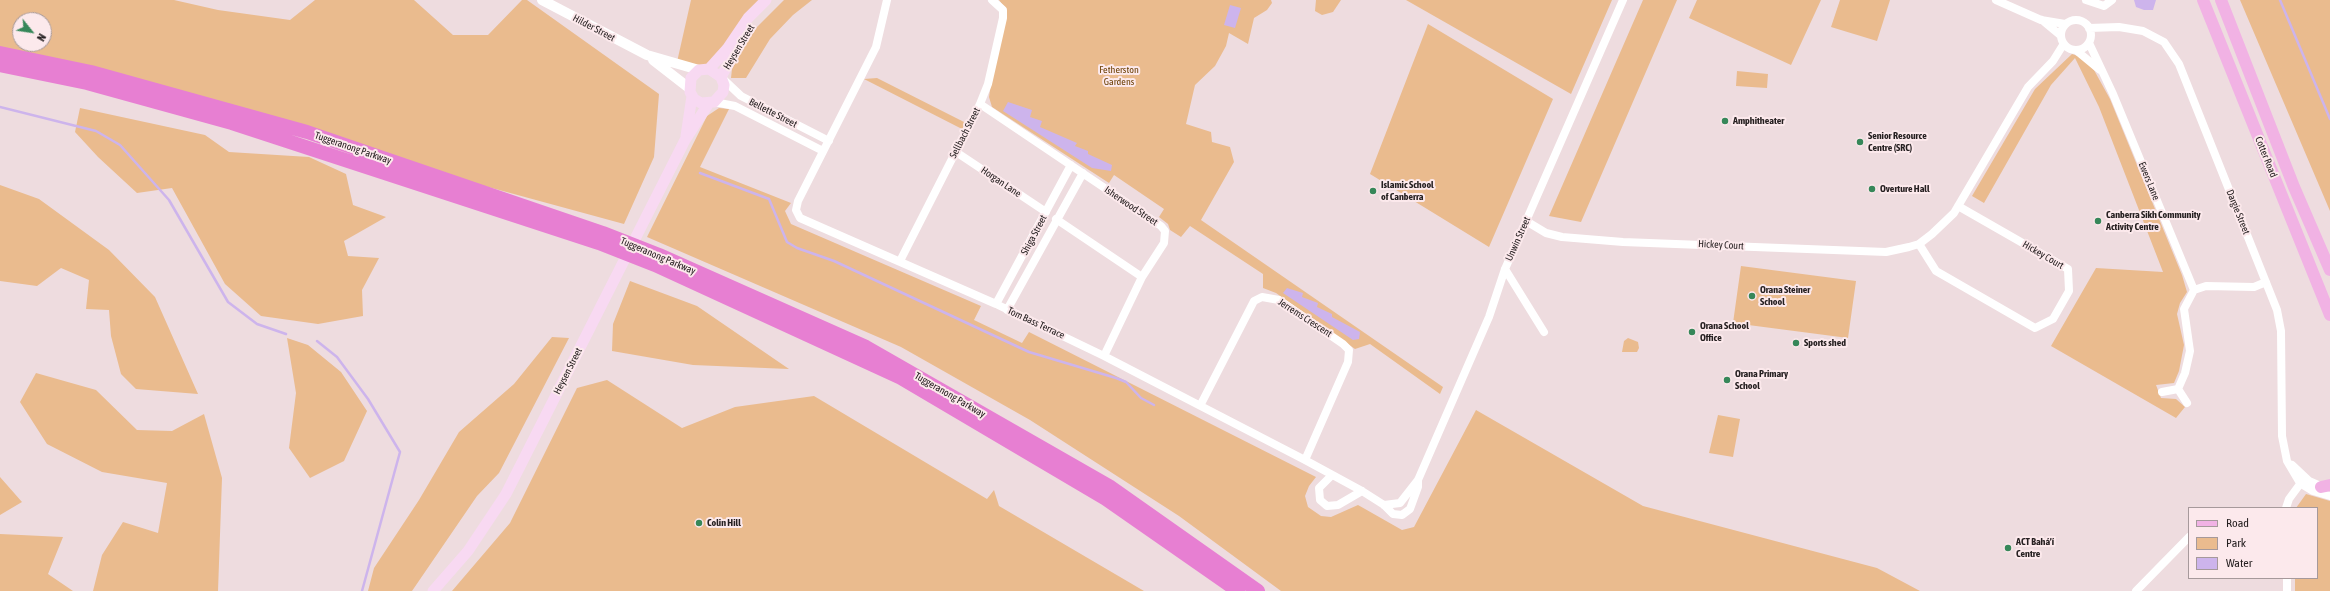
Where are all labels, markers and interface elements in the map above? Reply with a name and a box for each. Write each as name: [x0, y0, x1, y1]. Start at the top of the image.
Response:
north arrow: [12, 12, 52, 52]
street label: Hilder Street: [571, 12, 617, 44]
street label: Heysen Street: [721, 22, 757, 72]
text: N: [35, 32, 48, 43]
park label: Fetherston Gardens: [1099, 64, 1139, 88]
street label: Bellette Street: [747, 96, 799, 130]
street label: Sellbach Street: [947, 106, 983, 160]
place label: Amphitheater: [1733, 115, 1784, 127]
marker: Amphitheater: [1720, 116, 1730, 126]
street label: Tuggeranong Parkway: [313, 129, 393, 167]
place label: Senior Resource Centre (SRC): [1868, 130, 1927, 154]
street label: Cotter Road: [2252, 135, 2280, 179]
marker: Senior Resource Centre (SRC): [1855, 137, 1865, 147]
street label: Ewers Lane: [2136, 160, 2162, 202]
street label: Horgan Lane: [979, 164, 1023, 200]
place label: Islamic School of Canberra: [1381, 179, 1434, 202]
place label: Overture Hall: [1880, 183, 1930, 195]
street label: Isherwood Street: [1102, 184, 1160, 228]
marker: Overture Hall: [1867, 184, 1877, 194]
marker: Islamic School of Canberra: [1368, 186, 1378, 196]
street label: Dargie Street: [2224, 188, 2252, 236]
place label: Canberra Sikh Community Activity Centre: [2106, 209, 2201, 232]
street label: Shiga Street: [1019, 213, 1049, 257]
street label: Unwin Street: [1503, 215, 1533, 263]
marker: Canberra Sikh Community Activity Centre: [2093, 216, 2103, 226]
street label: Tuggeranong Parkway: [619, 235, 697, 277]
street label: Hickey Court: [1698, 238, 1744, 252]
street label: Hickey Court: [2020, 238, 2066, 272]
place label: Orana Steiner School: [1760, 284, 1810, 308]
marker: Orana Steiner School: [1747, 291, 1757, 301]
street label: Jerrems Crescent: [1276, 296, 1334, 340]
street label: Tom Bass Terrace: [1005, 305, 1067, 341]
place label: Orana School Office: [1700, 320, 1749, 344]
marker: Orana School Office: [1687, 327, 1697, 337]
place label: Sports shed: [1804, 337, 1846, 349]
marker: Sports shed: [1791, 338, 1801, 348]
street label: Heysen Street: [551, 346, 585, 396]
place label: Orana Primary School: [1735, 368, 1788, 392]
street label: Tuggeranong Parkway: [912, 370, 988, 420]
marker: Orana Primary School: [1722, 375, 1732, 385]
legend: [2188, 507, 2318, 579]
text: Road: [2226, 516, 2249, 530]
place label: Colin Hill: [707, 517, 741, 529]
marker: Colin Hill: [694, 518, 704, 528]
place label: ACT Bahá’í Centre: [2016, 536, 2054, 560]
text: Park: [2226, 536, 2246, 550]
marker: ACT Bahá’í Centre: [2003, 543, 2013, 553]
text: Water: [2226, 556, 2252, 570]

